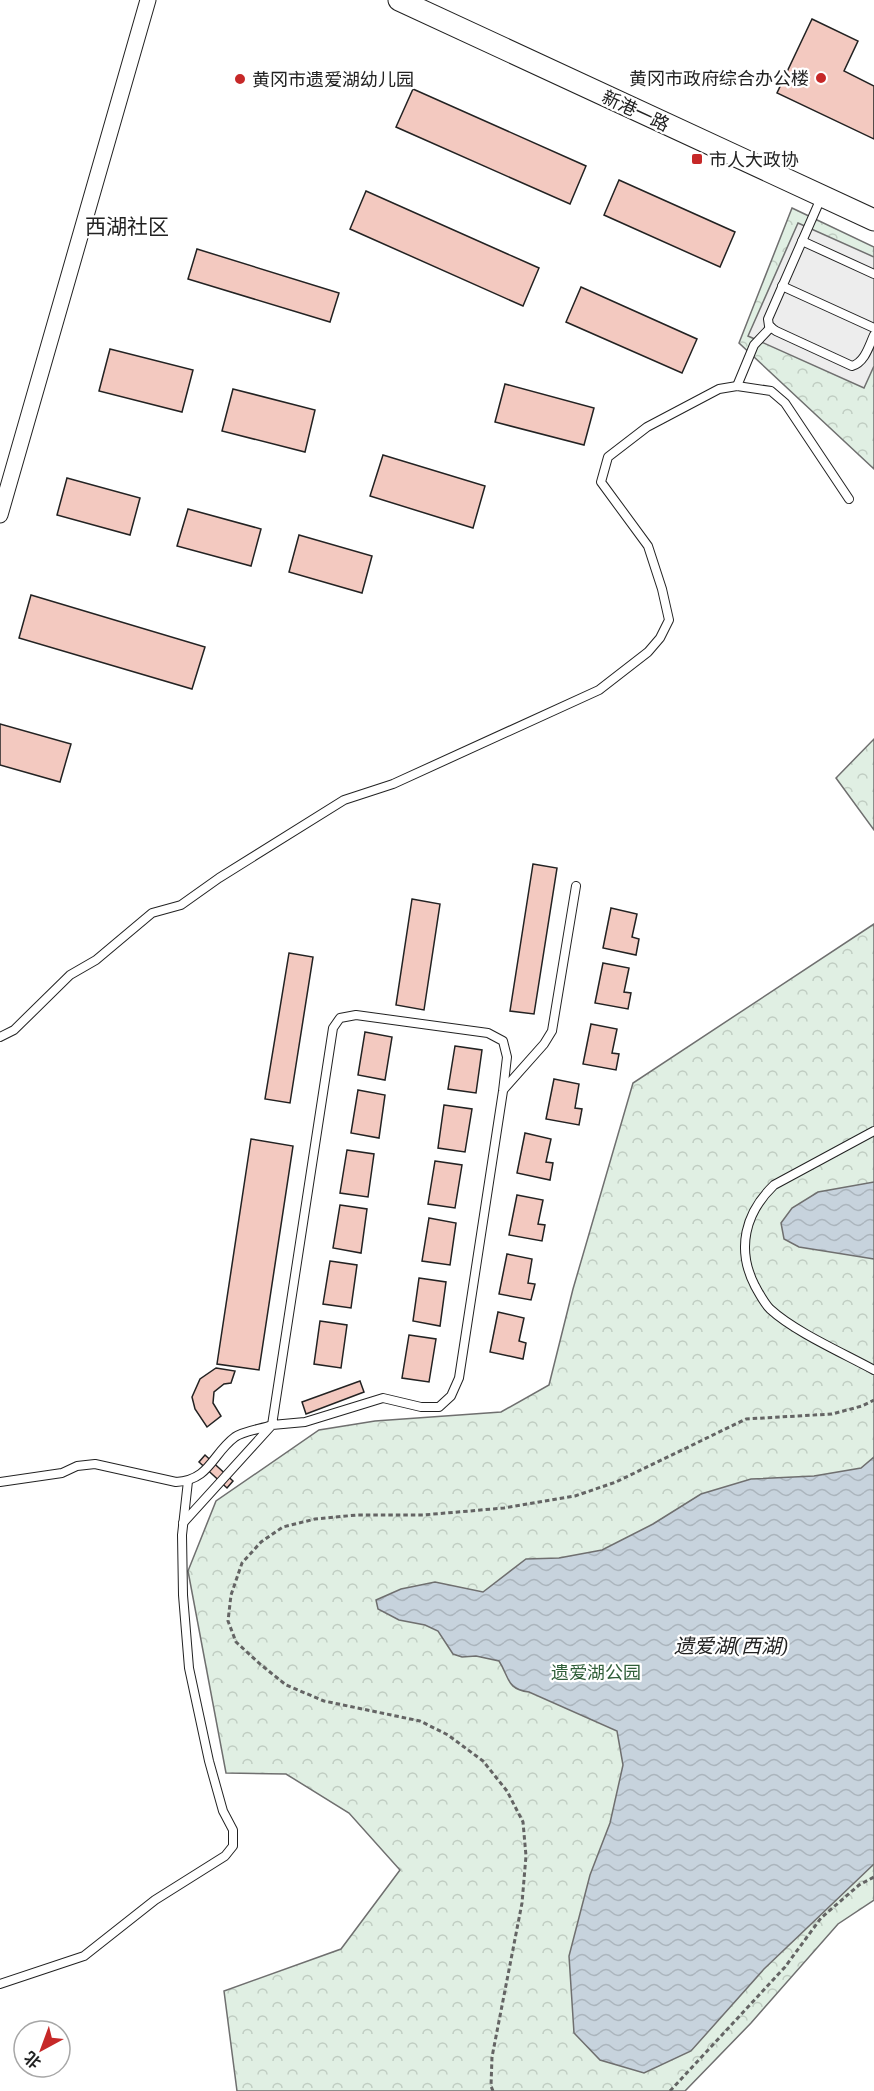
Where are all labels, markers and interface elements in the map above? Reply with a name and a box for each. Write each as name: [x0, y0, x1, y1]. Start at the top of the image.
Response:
place label: 黄冈市政府综合办公楼: [629, 67, 809, 89]
place label: 黄冈市遗爱湖幼儿园: [252, 68, 414, 90]
marker: 黄冈市政府综合办公楼: [814, 71, 828, 85]
marker: 黄冈市遗爱湖幼儿园: [233, 72, 247, 86]
street label: 新港一路: [599, 85, 673, 135]
place label: 市人大政协: [709, 148, 799, 170]
marker: 市人大政协: [690, 152, 704, 166]
district label: 西湖社区: [85, 213, 169, 238]
water label: 遗爱湖(西湖): [674, 1633, 788, 1657]
park label: 遗爱湖公园: [551, 1661, 641, 1683]
north arrow: [12, 2019, 72, 2079]
text: 北: [20, 2048, 44, 2073]

